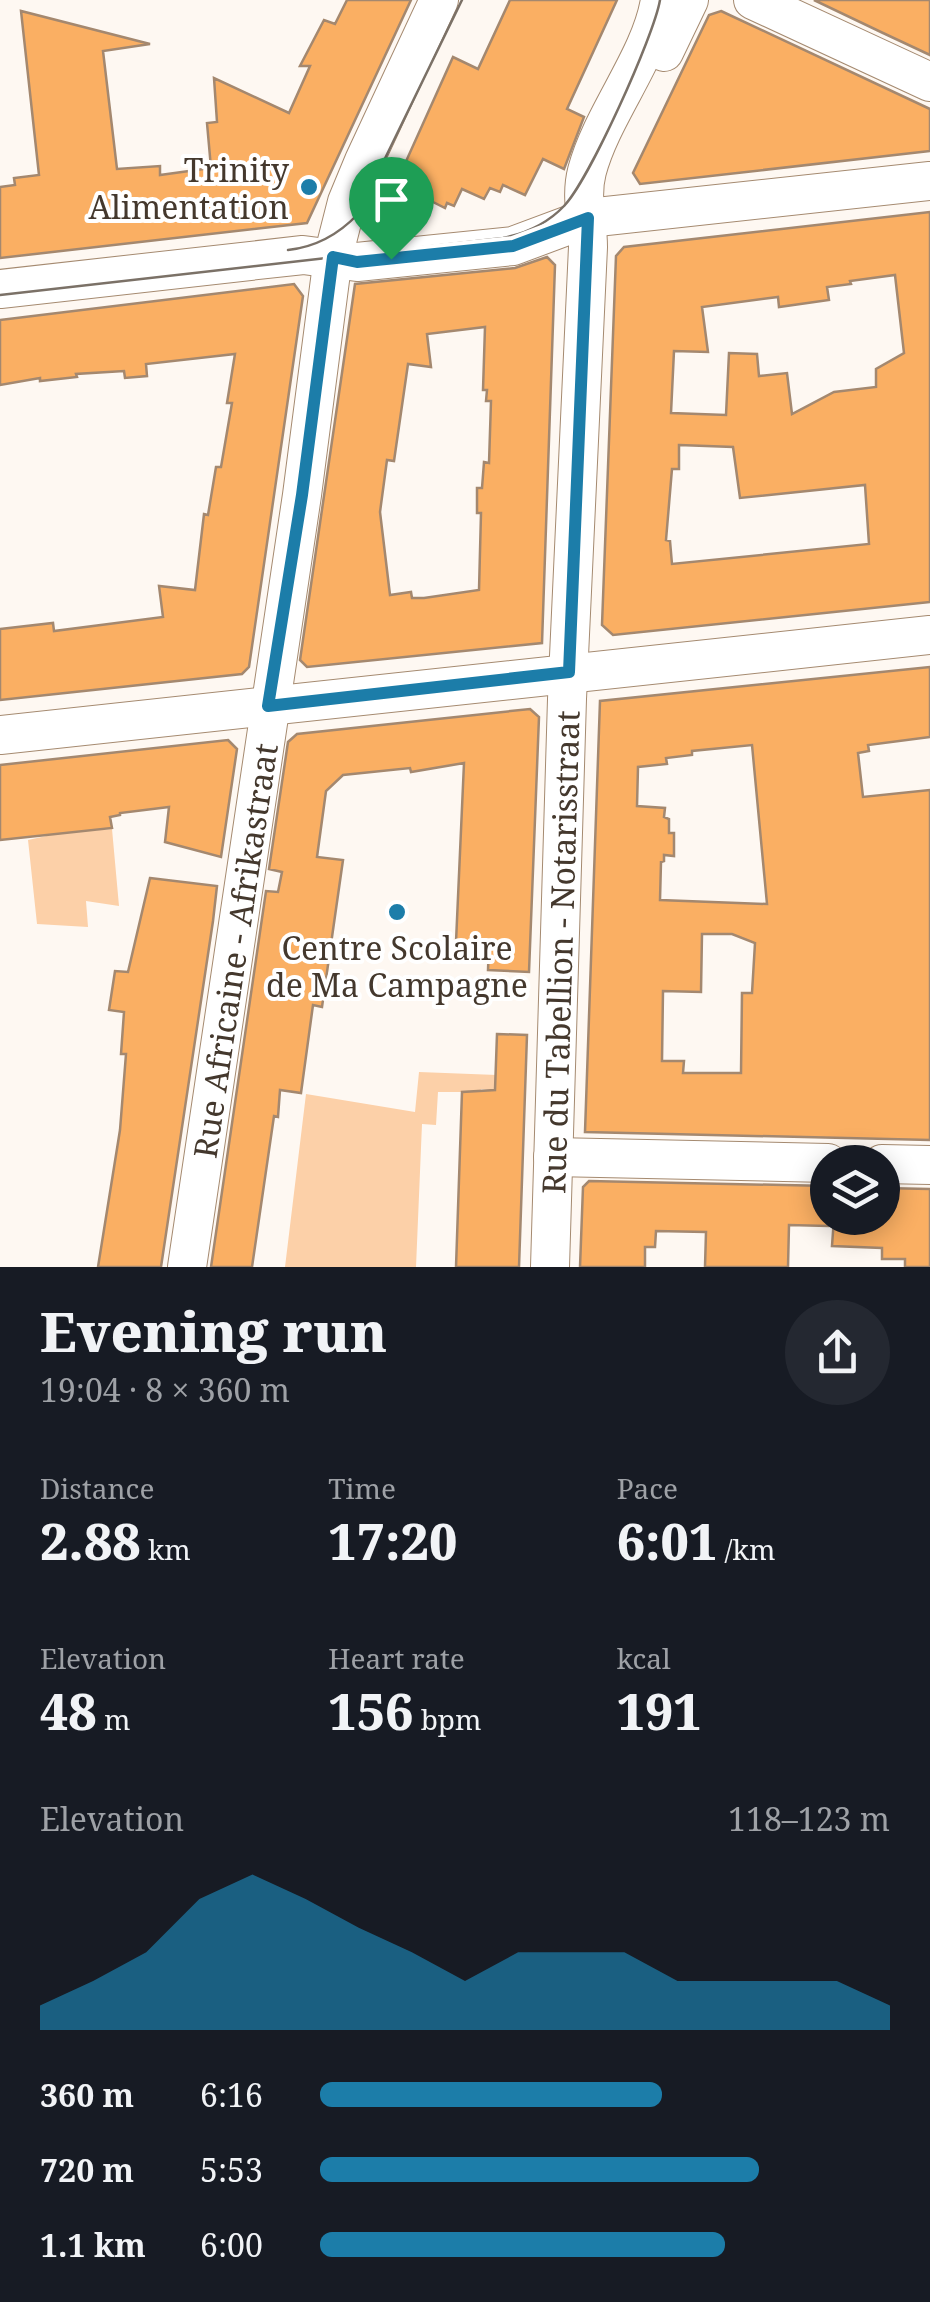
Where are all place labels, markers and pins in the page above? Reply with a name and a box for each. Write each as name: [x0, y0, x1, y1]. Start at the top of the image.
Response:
place label: Trinity Alimentation: [88, 148, 290, 228]
pin: [349, 157, 434, 260]
marker: Trinity Alimentation: [298, 176, 320, 198]
marker: Centre Scolaire de Ma Campagne: [386, 901, 408, 923]
place label: Centre Scolaire de Ma Campagne: [266, 926, 528, 1006]

